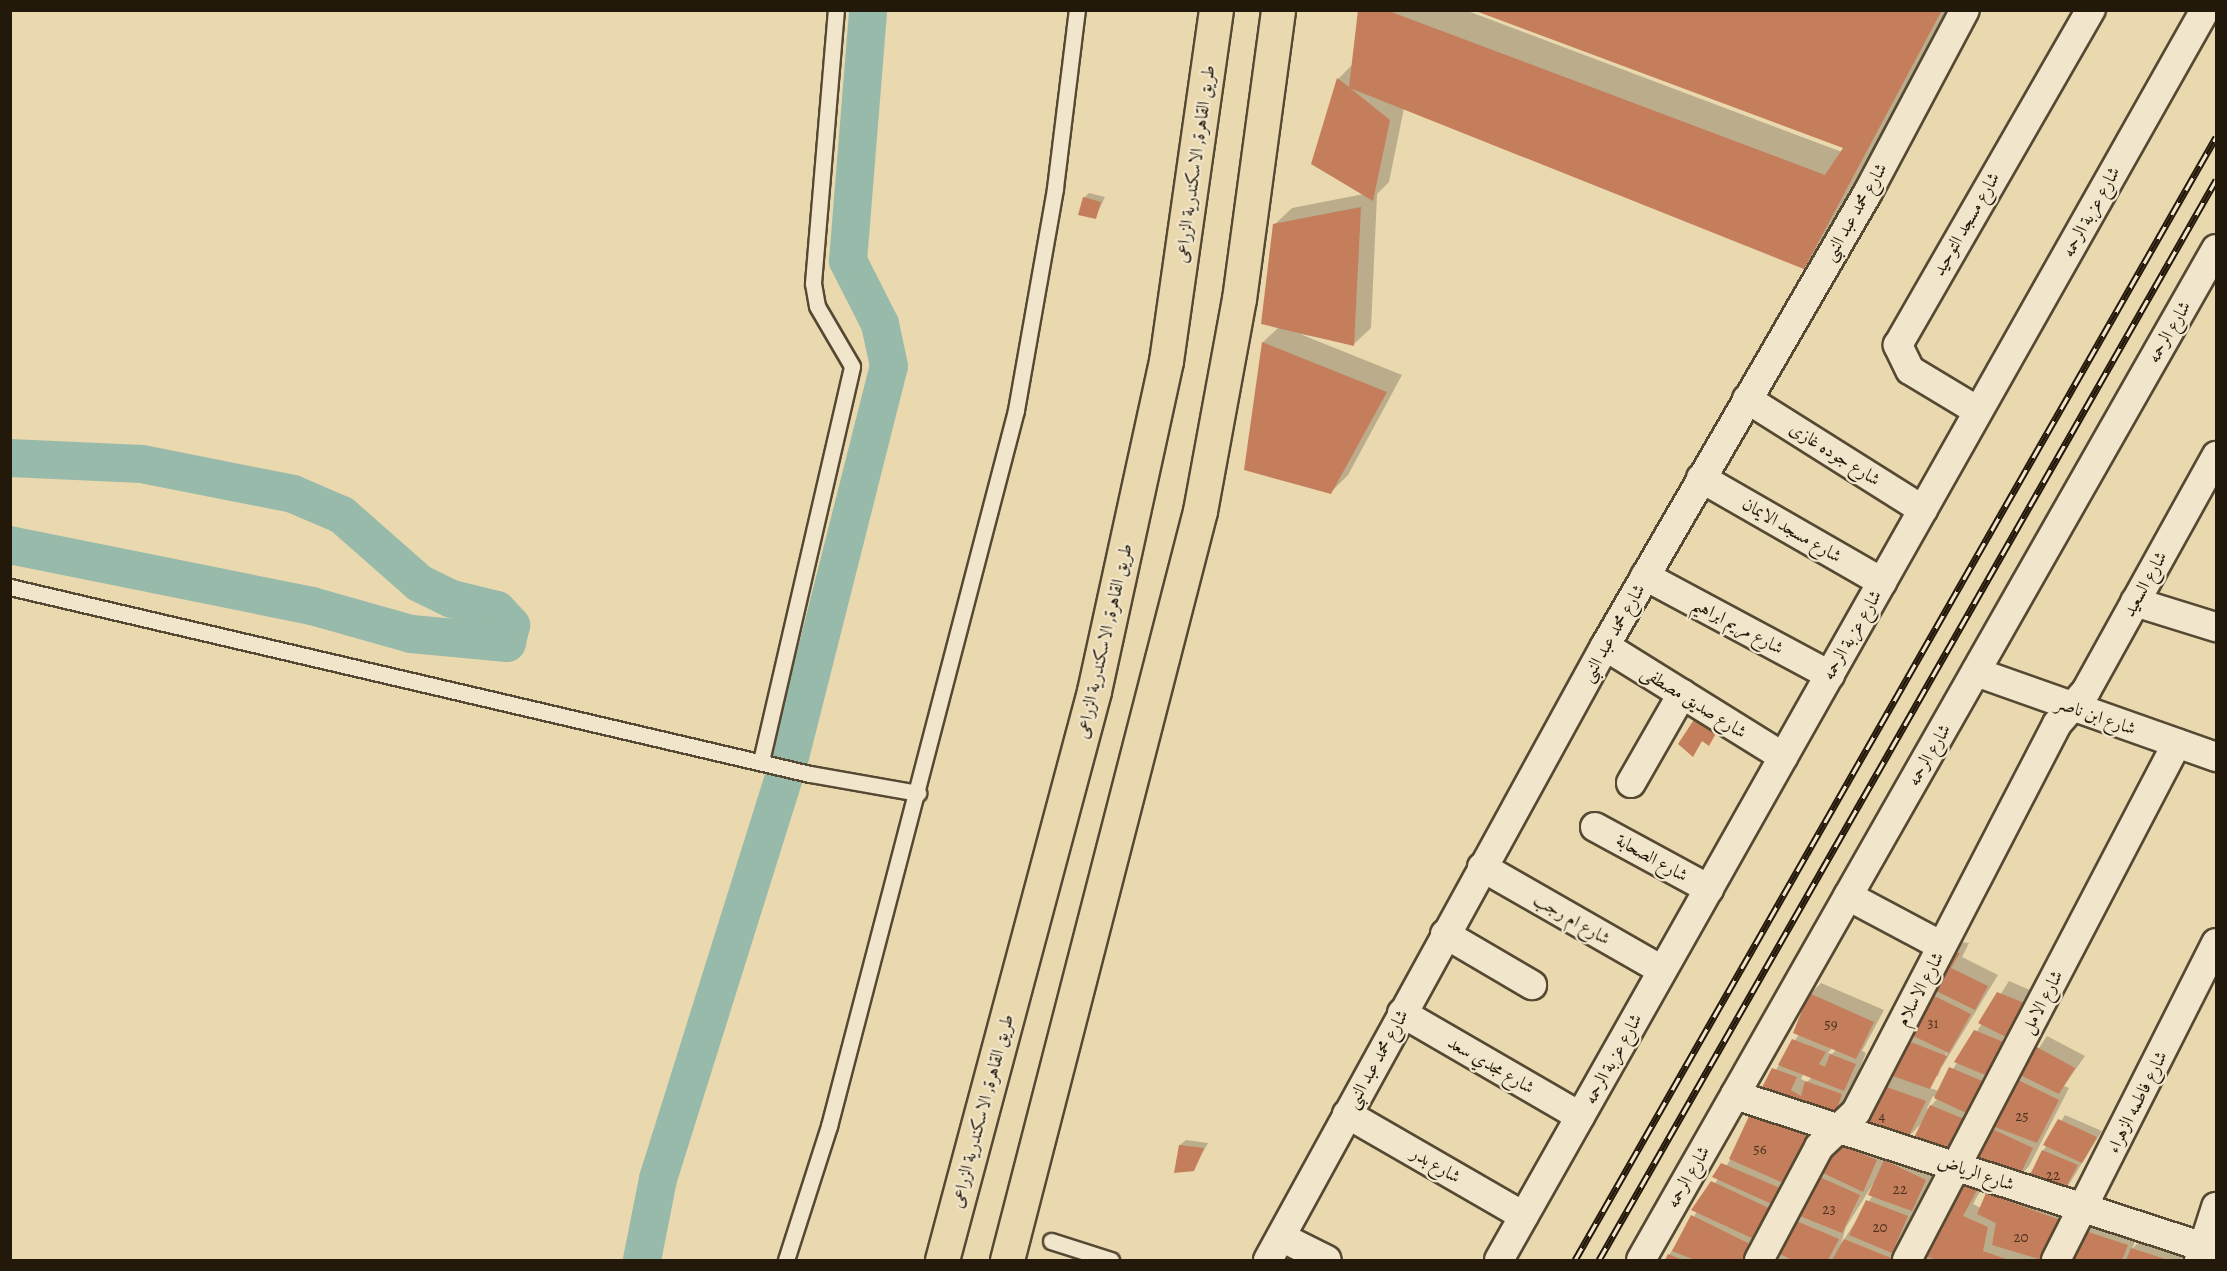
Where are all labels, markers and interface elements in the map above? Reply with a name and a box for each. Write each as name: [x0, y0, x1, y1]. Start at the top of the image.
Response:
street label: طريق القاهرة, الاسكندرية الزراعى: [1170, 63, 1220, 265]
street label: شارع محمد عبد النبى: [1818, 159, 1892, 265]
street label: شارع عزبة الرحمه: [2057, 163, 2125, 261]
street label: شارع مسجد التوحيد: [1928, 168, 2004, 280]
street label: شارع الرحمه: [2143, 297, 2195, 367]
street label: شارع جوده غازى: [1786, 417, 1884, 491]
street label: شارع مسجد الايمان: [1738, 493, 1846, 567]
street label: طريق القاهرة, الاسكندرية الزراعى: [1071, 541, 1137, 741]
street label: شارع السعيد: [2118, 547, 2172, 621]
street label: شارع محمد عبد النبى: [1576, 580, 1650, 686]
street label: شارع عزبة الرحمه: [1818, 586, 1886, 684]
street label: شارع مريم ابراهيم: [1689, 593, 1787, 659]
street label: شارع صديق مصطفى: [1637, 661, 1751, 743]
street label: شارع ابن ناصر: [2053, 692, 2139, 740]
street label: شارع الرحمه: [1903, 720, 1955, 790]
street label: شارع الصحابة: [1612, 829, 1692, 887]
street label: شارع ام رجب: [1530, 888, 1614, 950]
street label: شارع الاسلام: [1891, 948, 1949, 1030]
street label: شارع الامل: [2016, 967, 2068, 1037]
street label: شارع محمد عبد النبى: [1341, 1006, 1413, 1112]
street label: شارع عزبة الرحمه: [1579, 1010, 1647, 1108]
street label: طريق القاهرة, الاسكندرية الزراعى: [946, 1012, 1018, 1210]
house number: 31: [1927, 1015, 1939, 1033]
house number: 59: [1824, 1016, 1838, 1034]
street label: شارع مجدي سعد: [1444, 1031, 1538, 1099]
street label: شارع فاطمه الزهراء: [2102, 1048, 2172, 1156]
house number: 4: [1879, 1108, 1885, 1126]
house number: 25: [2015, 1108, 2029, 1126]
house number: 56: [1753, 1141, 1767, 1159]
street label: شارع بدر: [1407, 1142, 1465, 1188]
street label: شارع الرحمه: [1662, 1142, 1714, 1212]
street label: شارع الرياض: [1935, 1150, 2017, 1196]
house number: 22: [2046, 1167, 2060, 1185]
house number: 22: [1893, 1181, 1907, 1199]
house number: 23: [1822, 1201, 1836, 1219]
house number: 20: [1872, 1219, 1888, 1237]
house number: 20: [2013, 1229, 2029, 1247]

